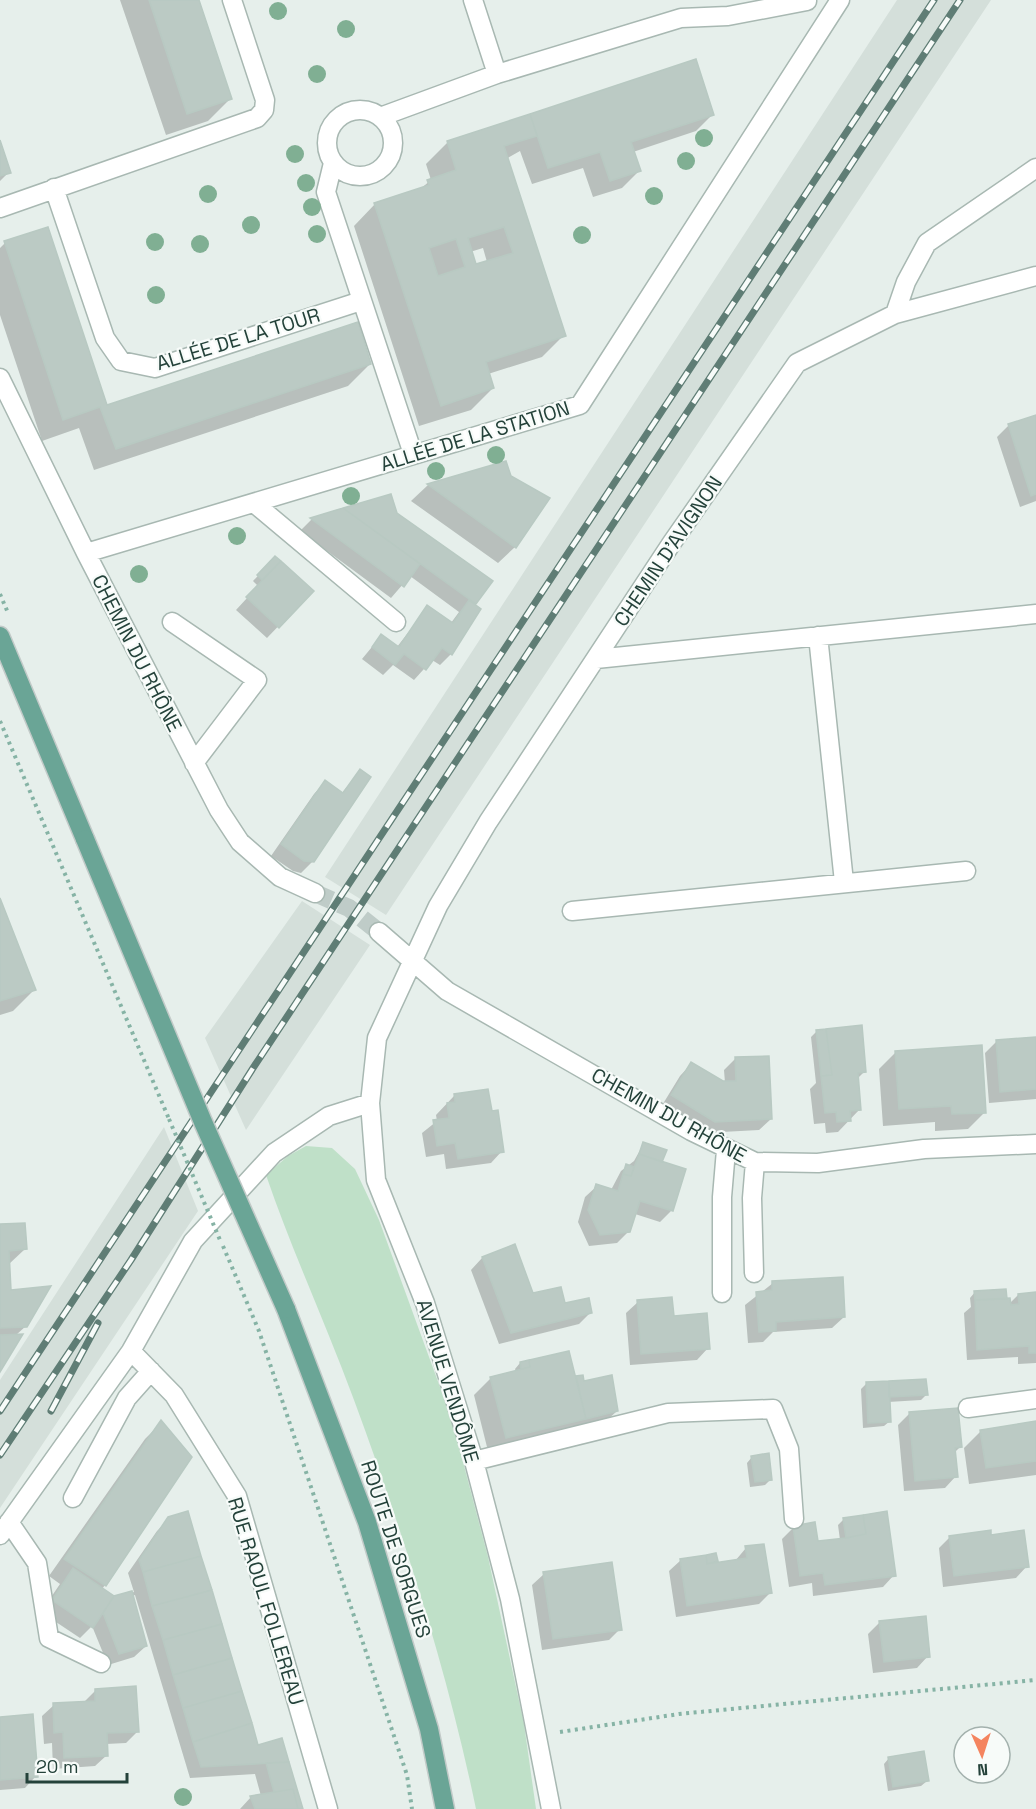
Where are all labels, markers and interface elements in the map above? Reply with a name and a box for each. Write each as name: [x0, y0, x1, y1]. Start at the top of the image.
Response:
street label: ALLÉE DE LA TOUR: [153, 302, 323, 376]
street label: ALLÉE DE LA STATION: [377, 395, 573, 477]
street label: CHEMIN D'AVIGNON: [608, 471, 728, 631]
street label: CHEMIN DU RHÔNE: [86, 570, 188, 736]
street label: CHEMIN DU RHÔNE: [587, 1062, 751, 1168]
street label: AVENUE VENDÔME: [411, 1296, 485, 1466]
street label: ROUTE DE SORGUES: [355, 1457, 437, 1641]
street label: RUE RAOUL FOLLEREAU: [222, 1494, 310, 1708]
north arrow: [952, 1725, 1012, 1785]
scale bar: [27, 1746, 128, 1784]
text: 20 m: [36, 1755, 79, 1778]
text: N: [977, 1759, 989, 1780]

